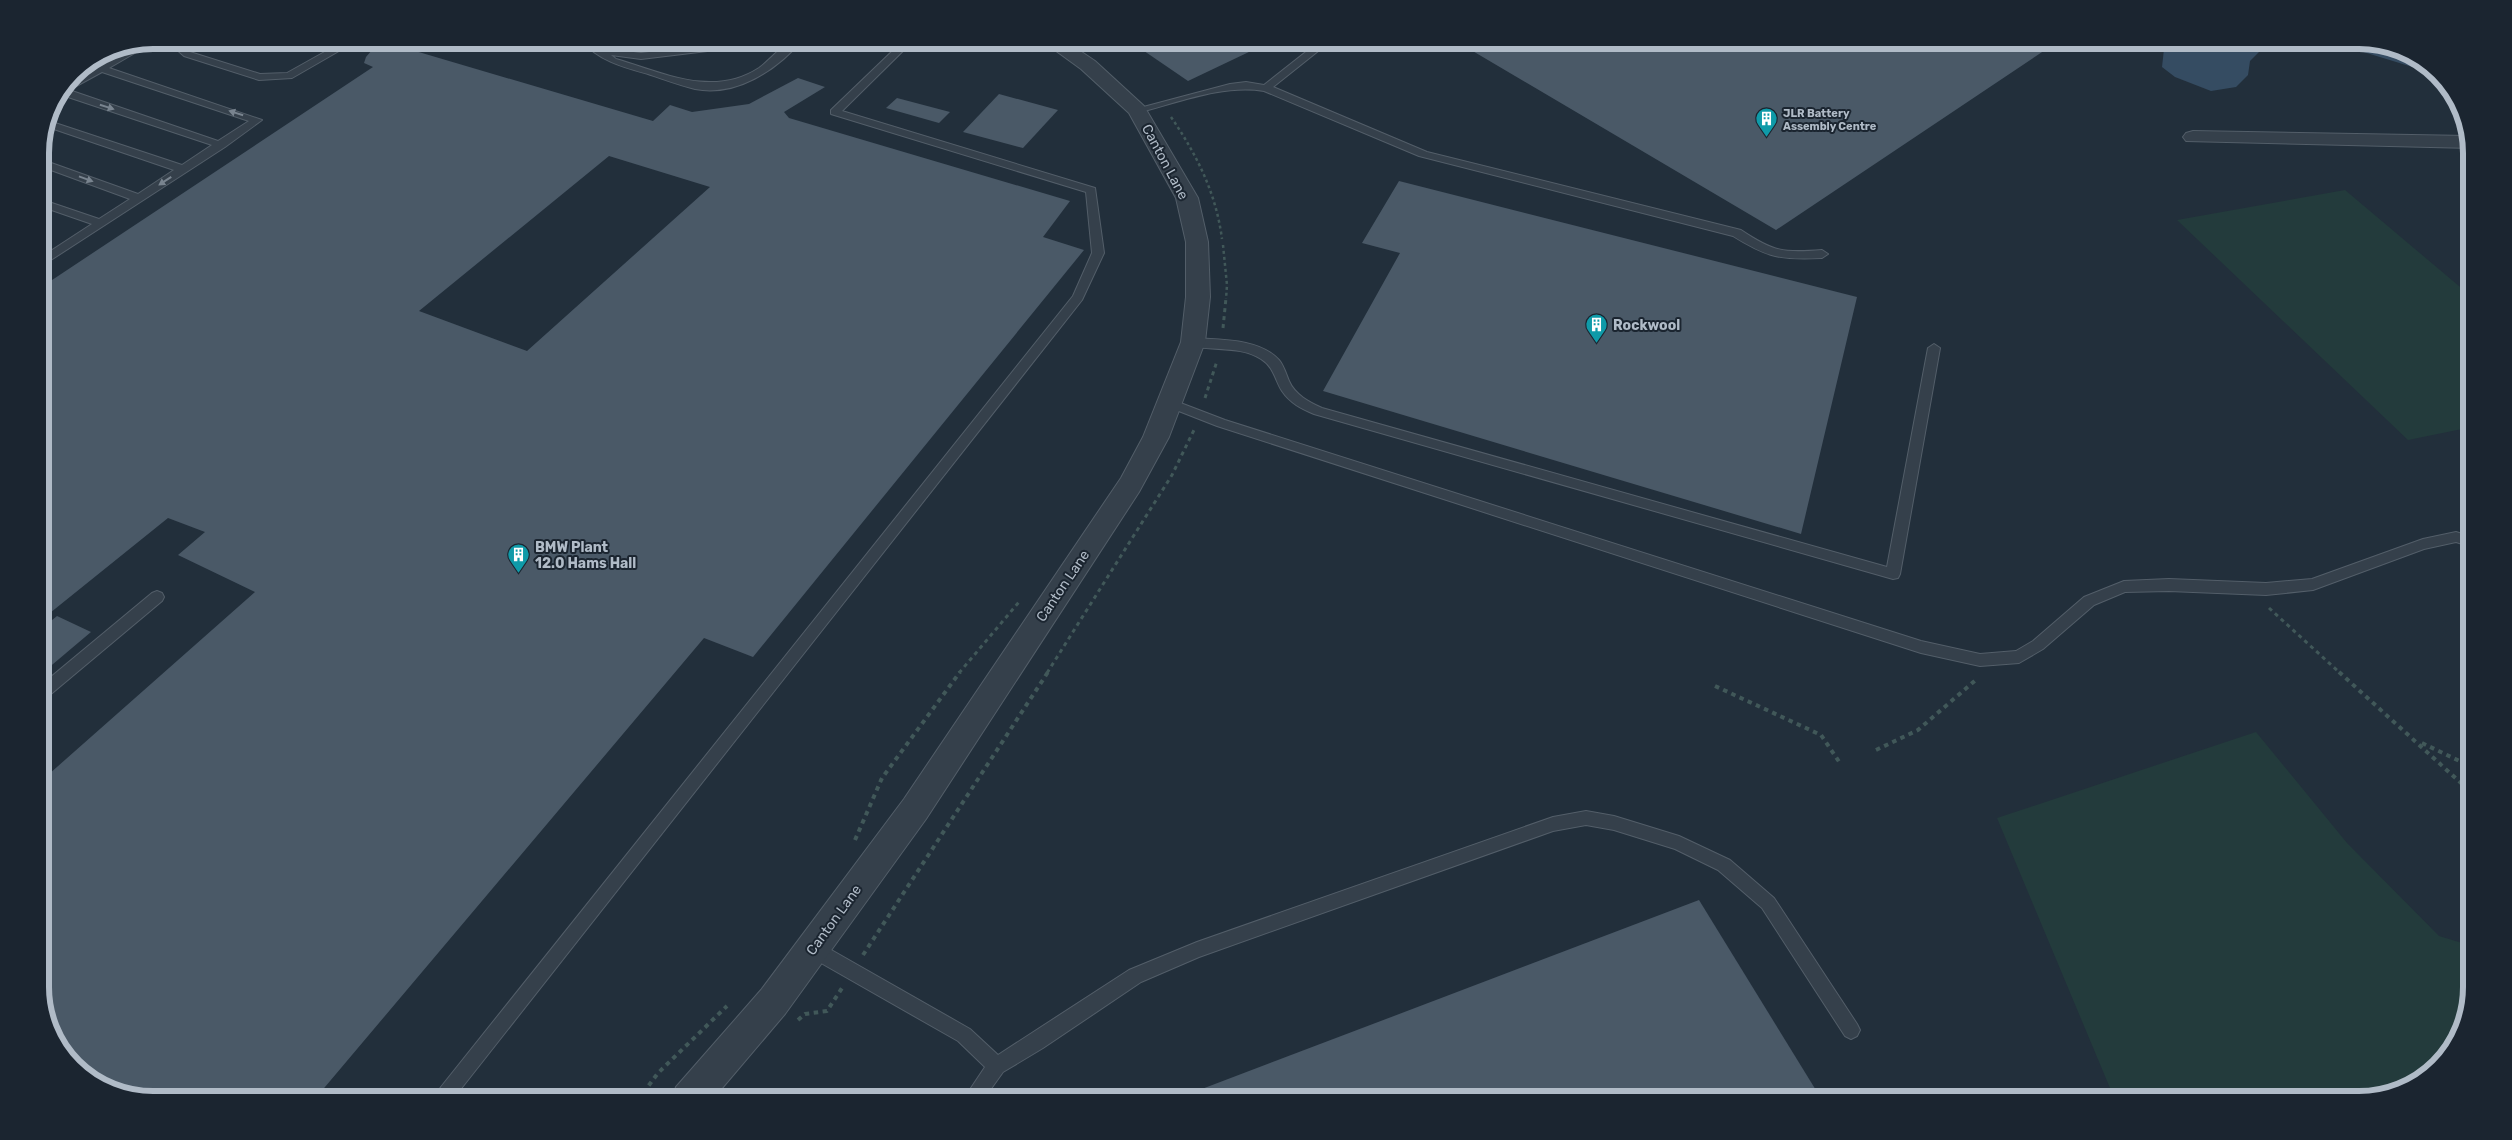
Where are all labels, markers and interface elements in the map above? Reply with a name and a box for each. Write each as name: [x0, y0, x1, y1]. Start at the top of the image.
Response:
one-way arrow: [100, 103, 115, 111]
building icon: JLR Battery Assembly Centre: [1755, 107, 1779, 138]
place label: JLR Battery Assembly Centre: [1783, 107, 1877, 133]
one-way arrow: [228, 109, 243, 117]
street label: Canton Lane: [1138, 121, 1192, 203]
one-way arrow: [79, 175, 94, 183]
one-way arrow: [159, 176, 172, 186]
building icon: Rockwool: [1585, 313, 1609, 344]
place label: Rockwool: [1613, 317, 1680, 334]
place label: BMW Plant 12.0 Hams Hall: [535, 539, 636, 572]
building icon: BMW Plant 12.0 Hams Hall: [507, 543, 531, 574]
street label: Canton Lane: [1033, 547, 1093, 625]
street label: Canton Lane: [803, 881, 865, 958]

